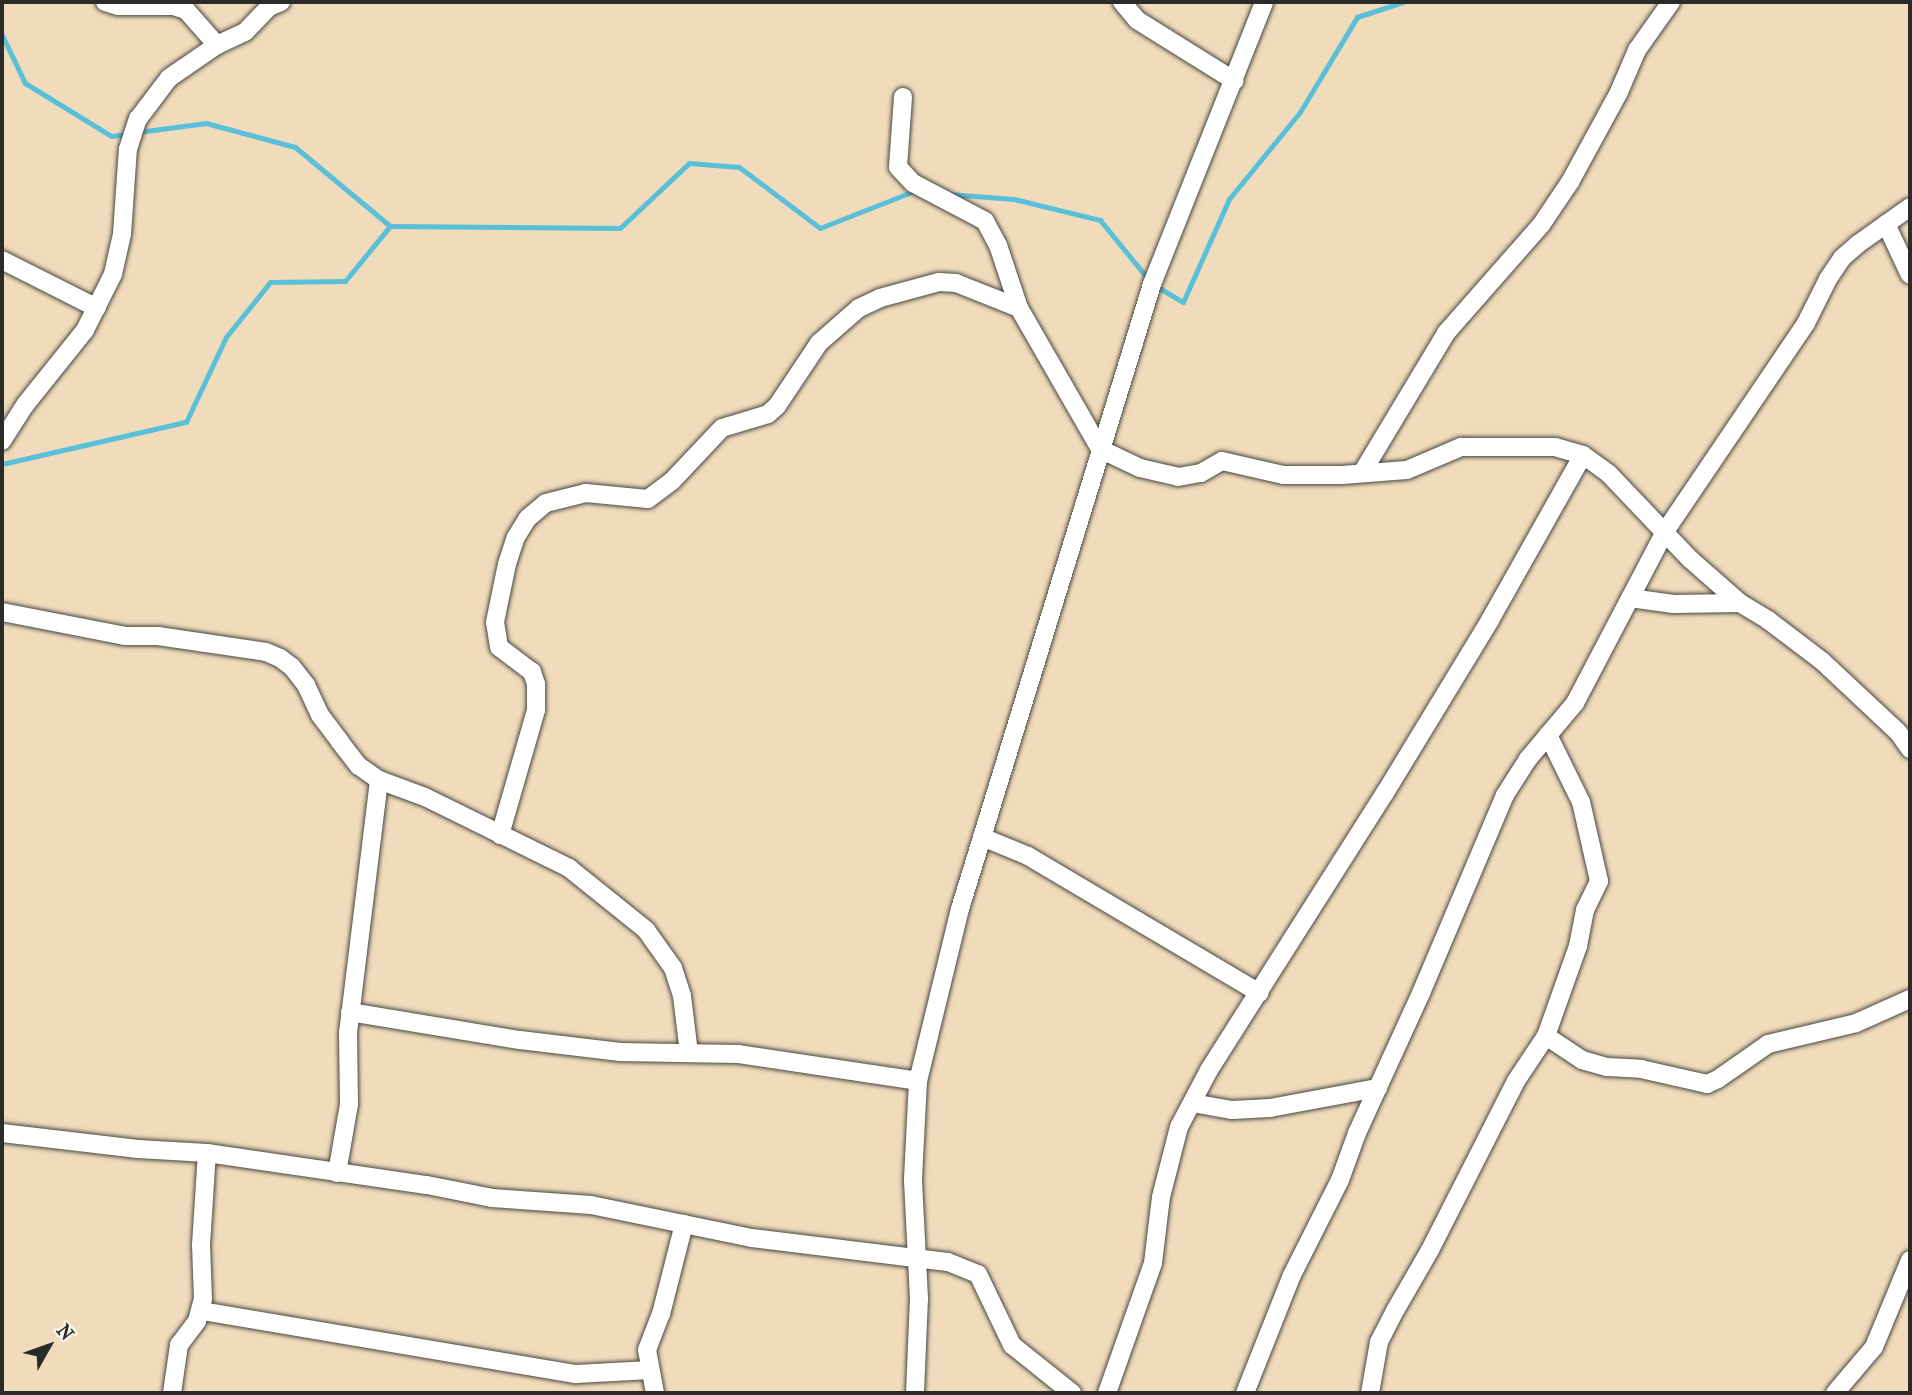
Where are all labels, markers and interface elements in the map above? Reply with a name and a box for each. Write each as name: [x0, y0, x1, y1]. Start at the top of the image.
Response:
north arrow: [14, 1311, 84, 1381]
text: N: [52, 1320, 78, 1345]

